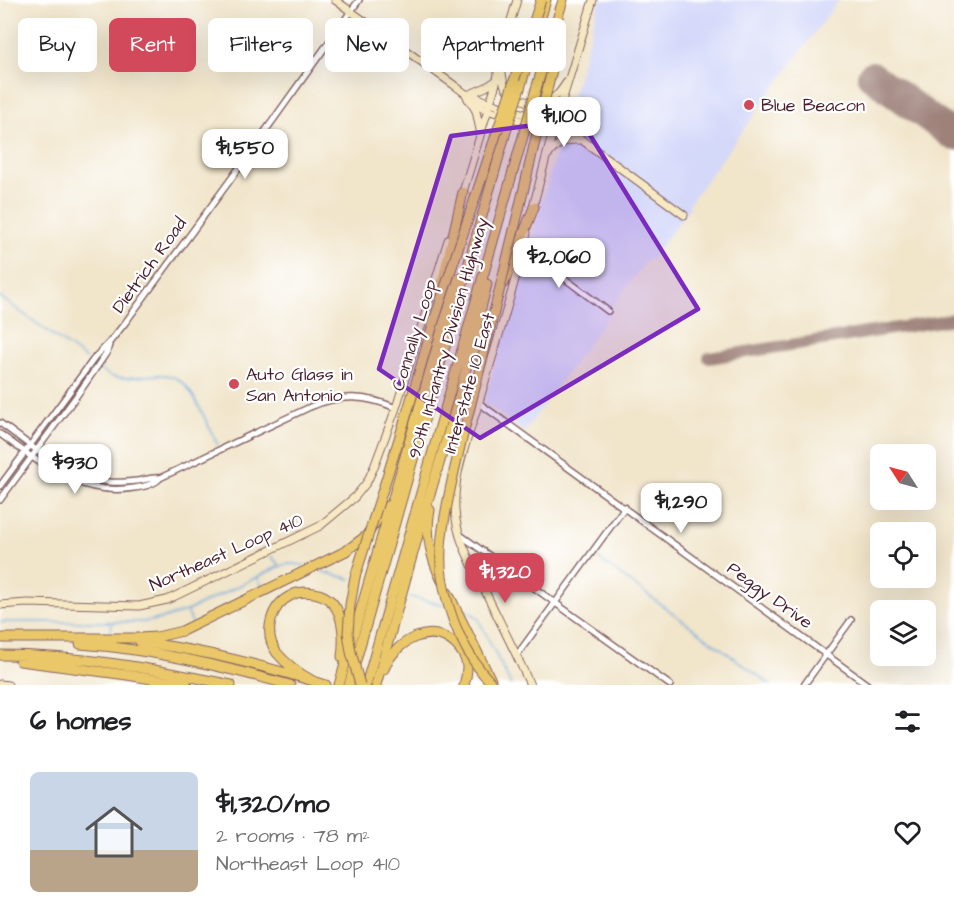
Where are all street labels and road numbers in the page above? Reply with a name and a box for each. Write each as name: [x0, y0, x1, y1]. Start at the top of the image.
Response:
street label: Dietrich Road: [106, 212, 193, 318]
street label: 90th Infantry Division Highway: [402, 215, 496, 462]
street label: Connally Loop: [386, 276, 444, 394]
street label: Interstate 10 East: [437, 309, 502, 456]
street label: Northeast Loop 410: [145, 507, 307, 598]
street label: Peggy Drive: [721, 556, 818, 636]

